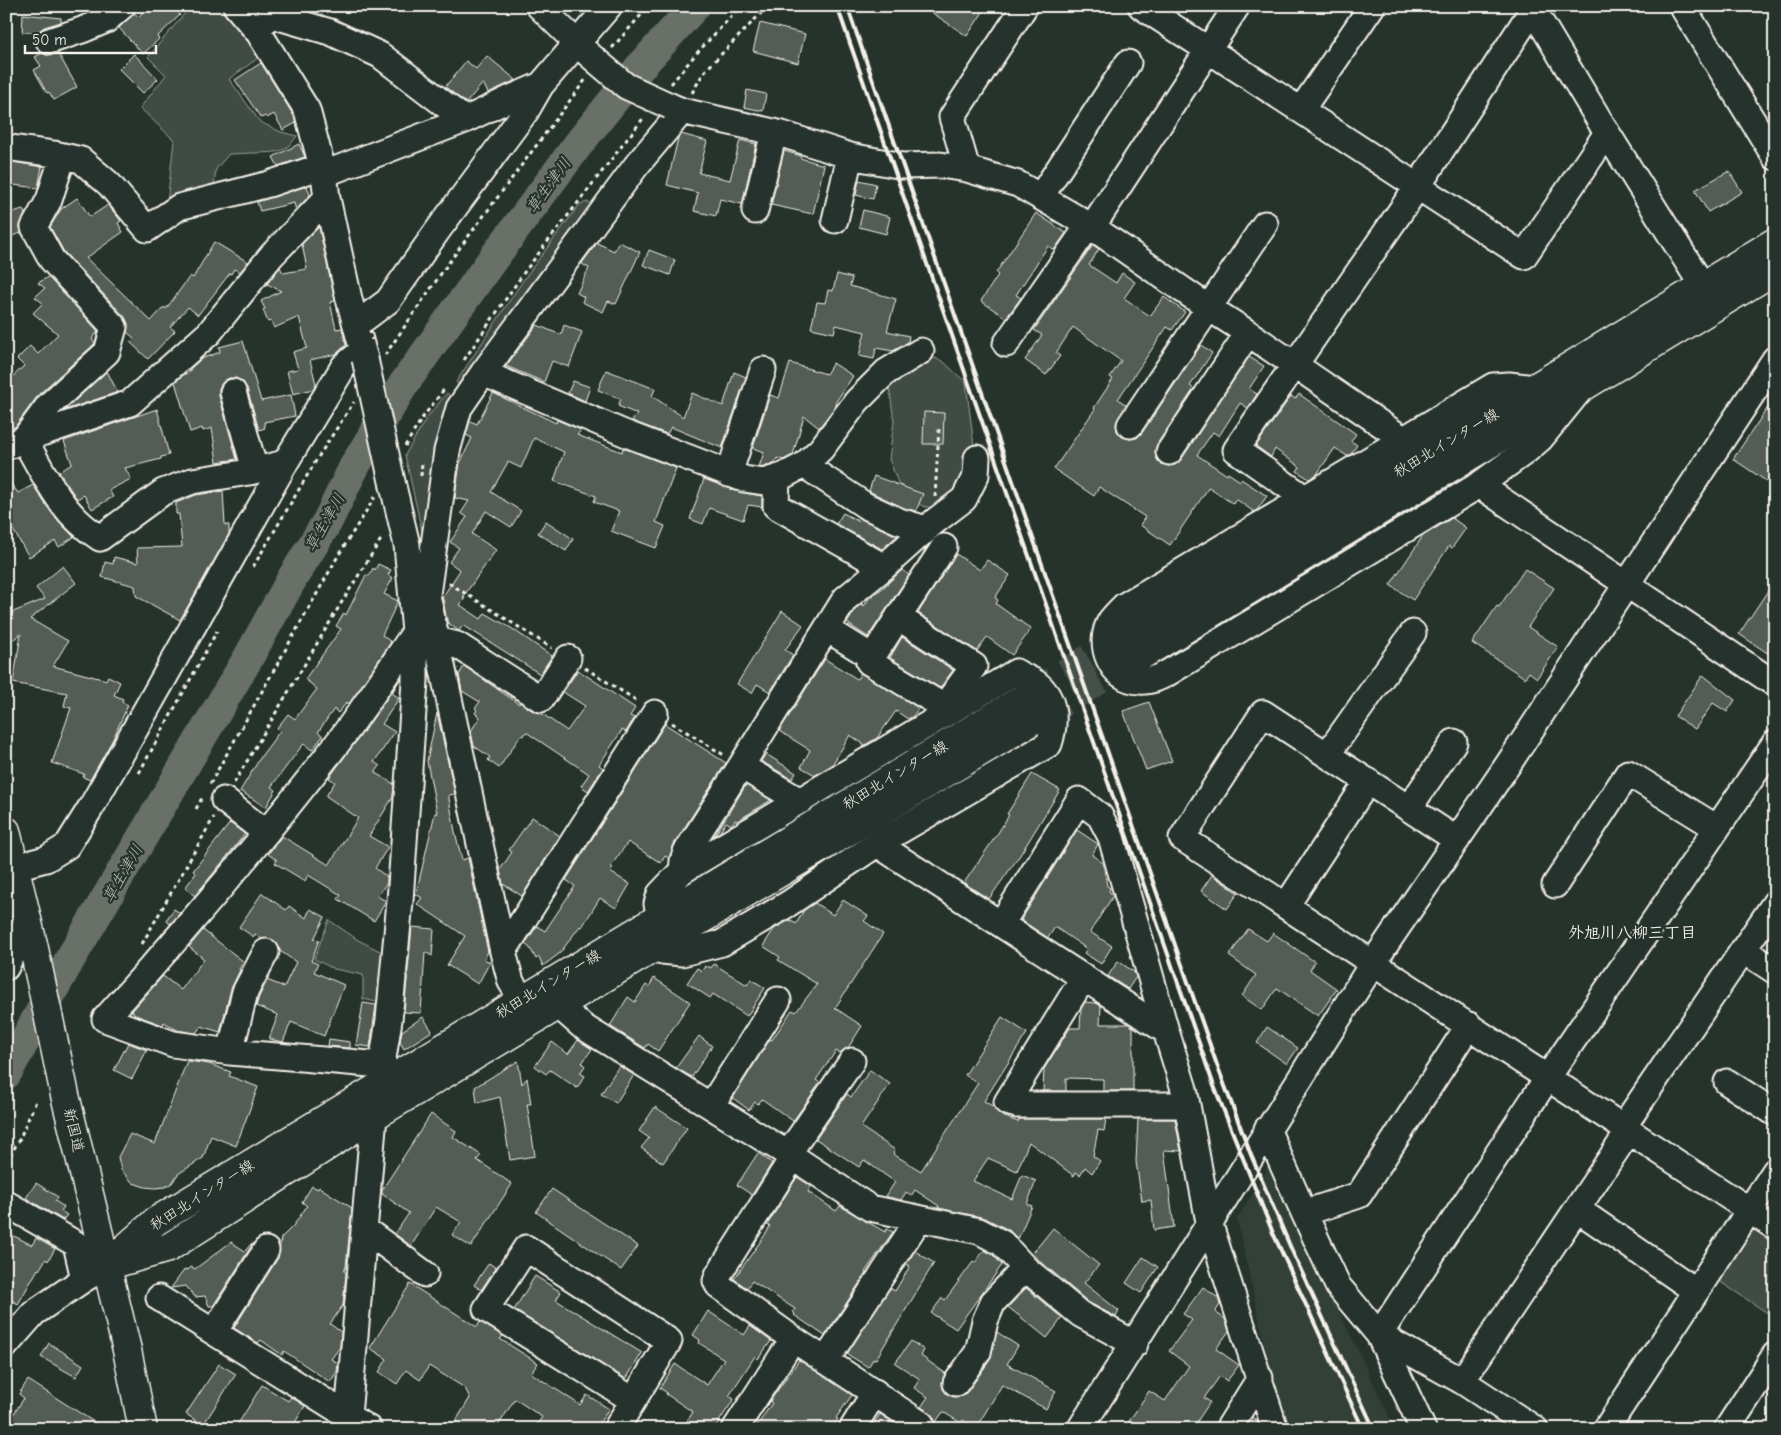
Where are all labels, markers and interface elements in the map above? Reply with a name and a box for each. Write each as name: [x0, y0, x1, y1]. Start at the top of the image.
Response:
scale bar: [25, 22, 156, 54]
text: 50 m: [32, 31, 67, 49]
water label: 草生津川: [523, 154, 575, 217]
street label: 秋田北インター線: [1390, 405, 1502, 481]
water label: 草生津川: [301, 490, 349, 555]
street label: 秋田北インター線: [839, 737, 951, 813]
water label: 草生津川: [99, 841, 147, 906]
district label: 外旭川八柳三丁目: [1568, 924, 1696, 942]
street label: 秋田北インター線: [492, 946, 604, 1022]
street label: 新国道: [60, 1106, 88, 1154]
street label: 秋田北インター線: [147, 1156, 257, 1234]

